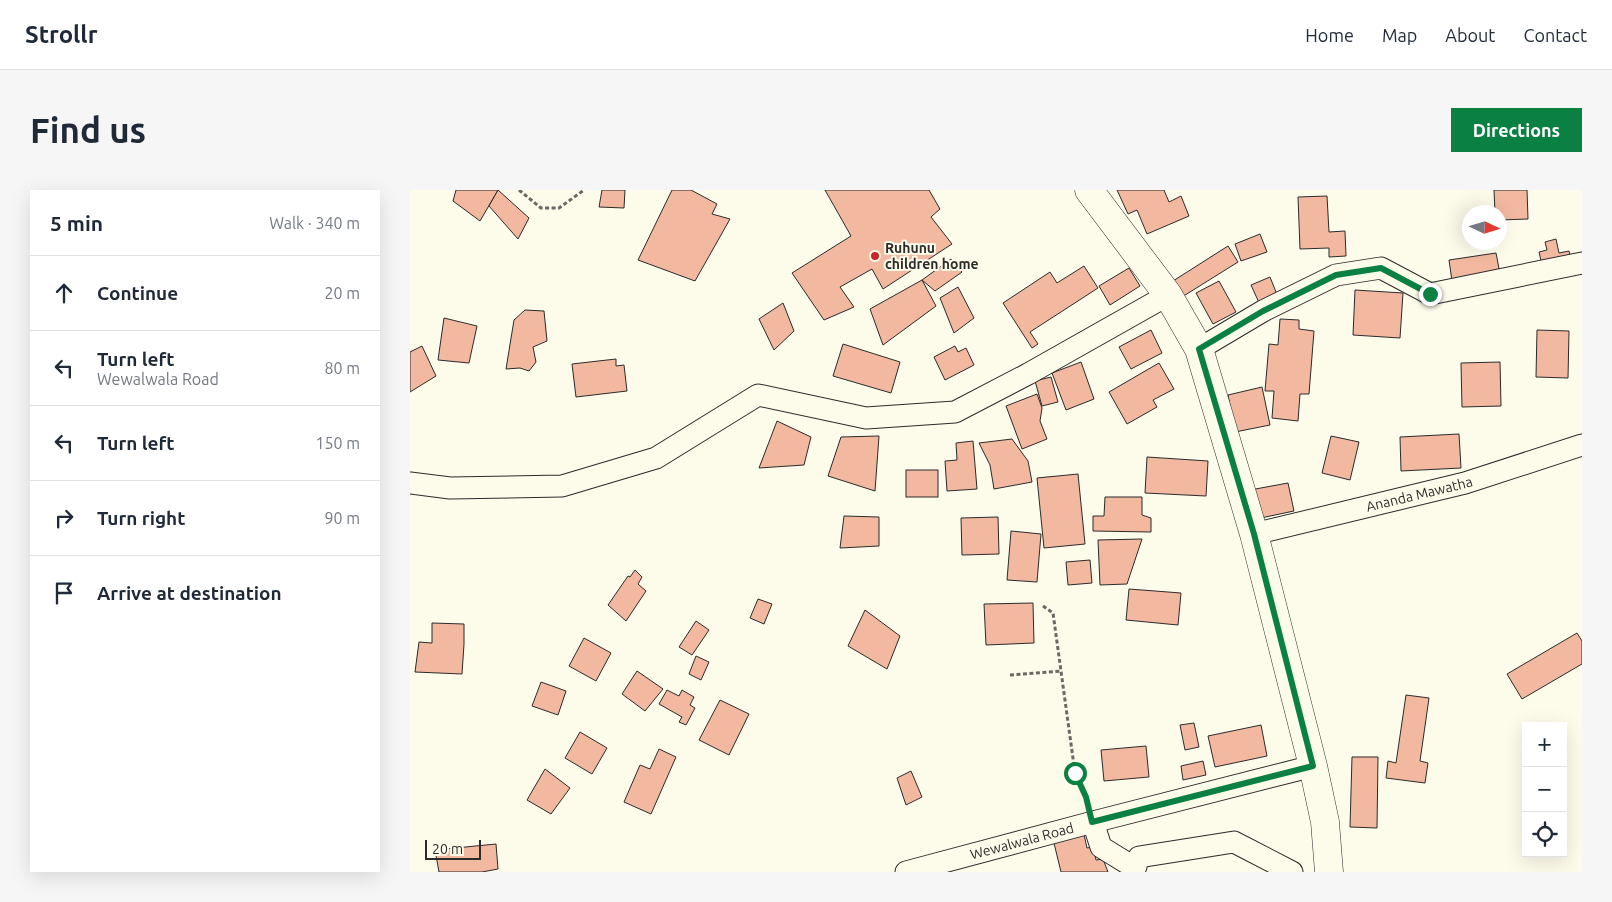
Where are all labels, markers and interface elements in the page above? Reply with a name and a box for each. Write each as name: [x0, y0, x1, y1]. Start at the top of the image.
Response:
text: Strollr: [25, 21, 98, 48]
text: Home: [1305, 25, 1354, 45]
text: Map: [1382, 25, 1417, 45]
text: About: [1445, 25, 1495, 45]
text: Contact: [1523, 25, 1587, 45]
button: Directions: [1451, 108, 1582, 152]
text: Find us: [30, 110, 146, 150]
north arrow: [1462, 205, 1507, 250]
text: 5 min: [50, 211, 103, 235]
text: Walk · 340 m: [269, 214, 360, 232]
place label: Ruhunu children home: [885, 240, 979, 272]
marker: Ruhunu children home: [869, 250, 881, 262]
icon: ahead: [50, 279, 78, 307]
text: Continue: [97, 282, 178, 304]
route end: [1419, 283, 1442, 306]
text: 20 m: [324, 284, 360, 302]
text: Turn left: [97, 348, 175, 370]
icon: left: [50, 354, 78, 382]
text: 80 m: [324, 359, 360, 377]
text: Wewalwala Road: [97, 370, 219, 388]
icon: left: [50, 429, 78, 457]
text: Turn left: [97, 432, 175, 454]
text: 150 m: [315, 434, 360, 452]
street label: Ananda Mawatha: [1364, 473, 1475, 515]
icon: right: [50, 504, 78, 532]
text: Turn right: [97, 507, 185, 529]
text: 90 m: [324, 509, 360, 527]
icon: arrive: [50, 579, 78, 607]
text: Arrive at destination: [97, 582, 282, 604]
map controls: [1522, 722, 1567, 857]
button: +: [1522, 722, 1567, 767]
route start: [1064, 762, 1087, 785]
button: −: [1522, 767, 1567, 812]
button: locate: [1522, 812, 1567, 857]
street label: Wewalwala Road: [968, 819, 1076, 863]
scale bar: [425, 837, 481, 860]
text: 20 m: [432, 841, 463, 857]

